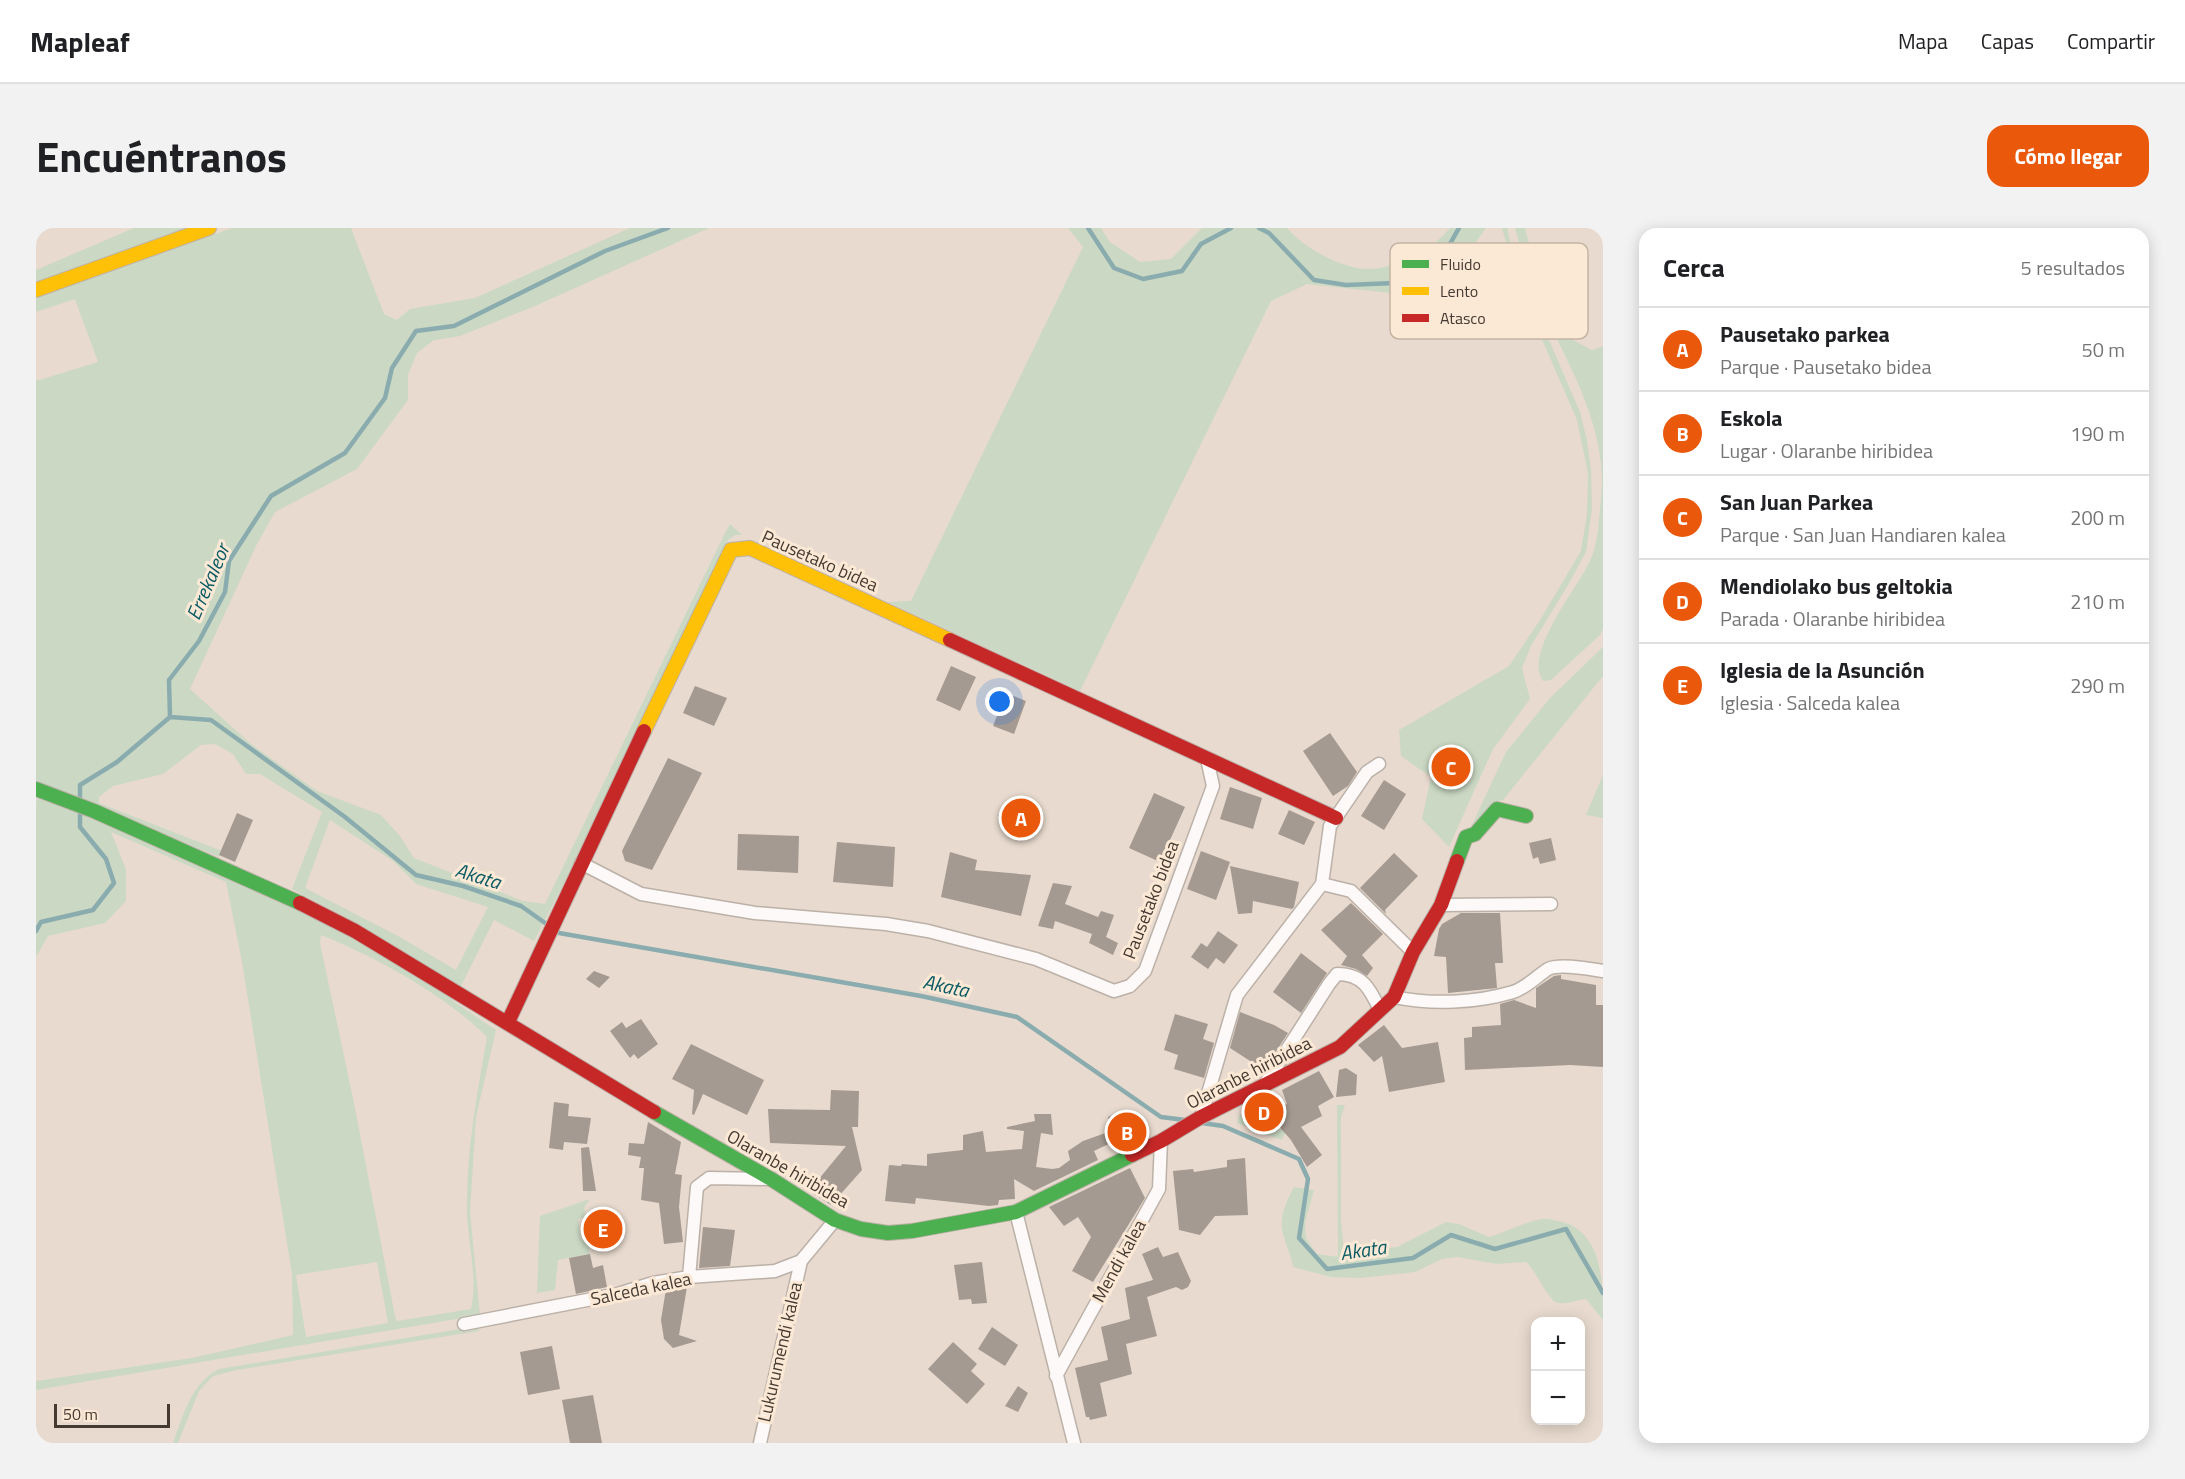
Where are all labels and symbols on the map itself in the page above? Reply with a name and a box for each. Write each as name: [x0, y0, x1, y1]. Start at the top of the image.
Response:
legend: [1390, 243, 1588, 339]
text: Fluido: [1440, 252, 1481, 276]
text: Lento: [1440, 279, 1478, 303]
text: Atasco: [1440, 306, 1486, 330]
street label: Pausetako bidea: [758, 523, 883, 598]
water label: Errekaleor: [178, 536, 238, 625]
your location: [985, 687, 1014, 716]
pin: C: [1432, 744, 1470, 790]
pin: A: [1002, 796, 1040, 840]
street label: Pausetako bidea: [1116, 837, 1185, 963]
water label: Akata: [452, 854, 506, 897]
water label: Akata: [920, 966, 973, 1006]
street label: Olaranbe hiribidea: [1181, 1029, 1316, 1116]
pin: D: [1244, 1090, 1284, 1134]
pin: B: [1108, 1110, 1146, 1154]
street label: Olaranbe hiribidea: [722, 1123, 854, 1215]
pin: E: [584, 1206, 622, 1252]
street label: Mendi kalea: [1085, 1214, 1152, 1307]
water label: Akata: [1338, 1231, 1389, 1268]
street label: Salceda kalea: [588, 1265, 694, 1312]
street label: Lukurumendi kalea: [750, 1279, 809, 1425]
scale bar: [54, 1401, 170, 1428]

